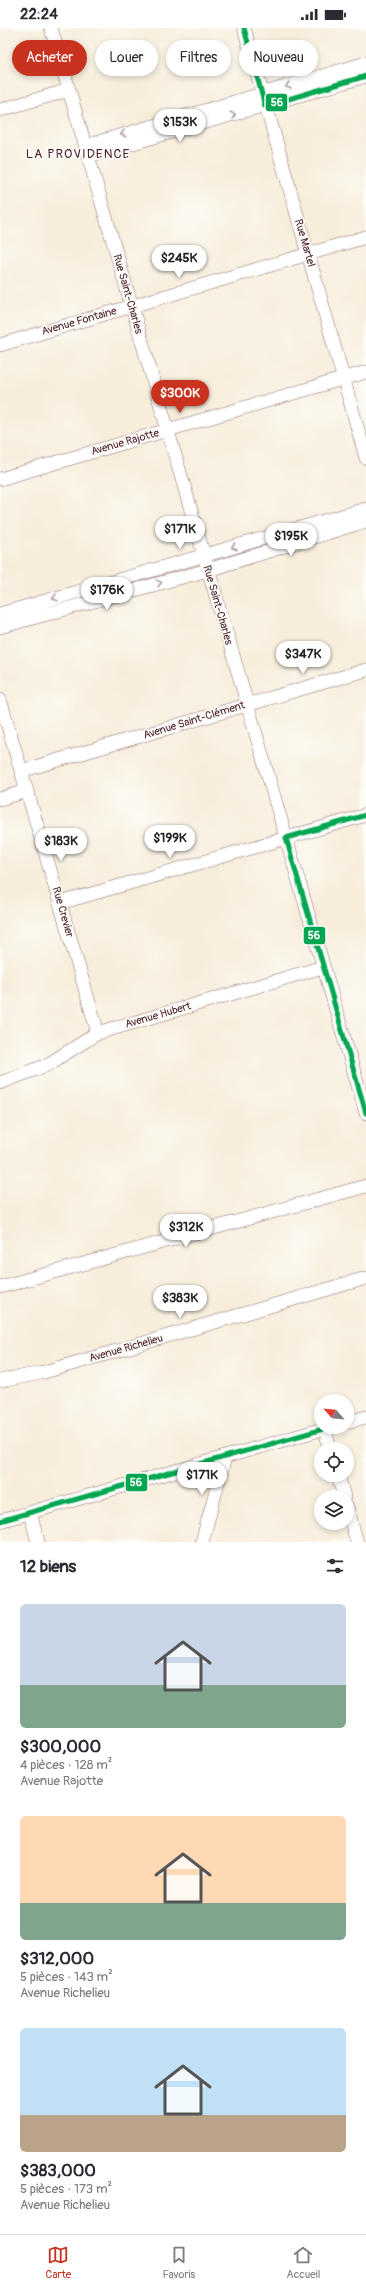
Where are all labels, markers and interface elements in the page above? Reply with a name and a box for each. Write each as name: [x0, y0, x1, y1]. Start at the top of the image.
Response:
text: 22:24: [20, 5, 58, 24]
chip: Acheter: [12, 40, 87, 76]
chip: Louer: [95, 40, 158, 76]
chip: Filtres: [166, 40, 231, 76]
chip: Nouveau: [239, 40, 318, 76]
one-way arrow: [285, 81, 292, 90]
line badge: 56: [265, 93, 288, 112]
text: 56: [271, 96, 284, 109]
pin: $153K: [152, 109, 208, 143]
one-way arrow: [229, 111, 236, 120]
text: $153K: [163, 114, 197, 130]
one-way arrow: [120, 129, 127, 138]
district label: LA PROVIDENCE: [26, 146, 130, 162]
street label: Rue Martel: [292, 218, 318, 268]
pin: $245K: [151, 245, 207, 279]
text: $245K: [161, 250, 197, 266]
street label: Rue Saint-Charles: [110, 253, 146, 335]
street label: Avenue Fontaine: [40, 304, 118, 338]
pin: $300K: [152, 380, 208, 414]
text: $300K: [160, 385, 200, 401]
street label: Avenue Rajotte: [89, 426, 161, 458]
pin: $171K: [152, 516, 208, 550]
text: $171K: [164, 521, 196, 537]
pin: $195K: [263, 523, 319, 557]
text: $195K: [274, 528, 308, 544]
one-way arrow: [231, 542, 238, 551]
street label: Rue Saint-Charles: [200, 564, 236, 646]
pin: $176K: [79, 577, 135, 611]
one-way arrow: [155, 579, 162, 588]
text: $176K: [90, 582, 124, 598]
one-way arrow: [52, 593, 59, 602]
pin: $347K: [275, 641, 331, 675]
text: $347K: [285, 646, 321, 662]
street label: Avenue Saint-Clément: [142, 698, 247, 742]
pin: $199K: [142, 825, 198, 859]
pin: $183K: [33, 828, 89, 862]
text: $199K: [153, 830, 187, 846]
text: $183K: [44, 833, 78, 849]
street label: Rue Crevier: [50, 885, 76, 939]
line badge: 56: [303, 926, 326, 945]
text: 56: [308, 929, 321, 942]
street label: Avenue Hubert: [124, 999, 193, 1031]
pin: $312K: [158, 1214, 214, 1248]
text: $312K: [169, 1219, 203, 1235]
pin: $383K: [152, 1285, 208, 1319]
text: $383K: [162, 1290, 198, 1306]
street label: Avenue Richelieu: [88, 1331, 164, 1365]
north arrow: [314, 1394, 354, 1434]
map controls: [314, 1394, 354, 1530]
button: locate: [314, 1442, 354, 1482]
pin: $171K: [174, 1462, 230, 1496]
text: $171K: [186, 1467, 218, 1483]
line badge: 56: [125, 1473, 148, 1492]
text: 56: [130, 1476, 143, 1489]
button: layers: [314, 1490, 354, 1530]
icon: filters: [324, 1555, 346, 1577]
text: 12 biens: [20, 1556, 76, 1577]
icon: home: [147, 1630, 219, 1702]
text: $300,000: [20, 1736, 101, 1757]
text: 4 pièces · 128 m²: [20, 1757, 112, 1773]
text: Avenue Rajotte: [20, 1773, 103, 1789]
icon: home: [147, 1842, 219, 1914]
text: $312,000: [20, 1948, 94, 1969]
text: 5 pièces · 143 m²: [20, 1969, 113, 1985]
text: Avenue Richelieu: [20, 1985, 110, 2001]
icon: home: [147, 2054, 219, 2126]
text: $383,000: [20, 2160, 96, 2181]
text: 5 pièces · 173 m²: [20, 2181, 112, 2197]
text: Avenue Richelieu: [20, 2197, 110, 2213]
tab: Carte: [46, 2244, 71, 2281]
tab: Favoris: [163, 2244, 195, 2281]
tab: Accueil: [287, 2244, 320, 2281]

